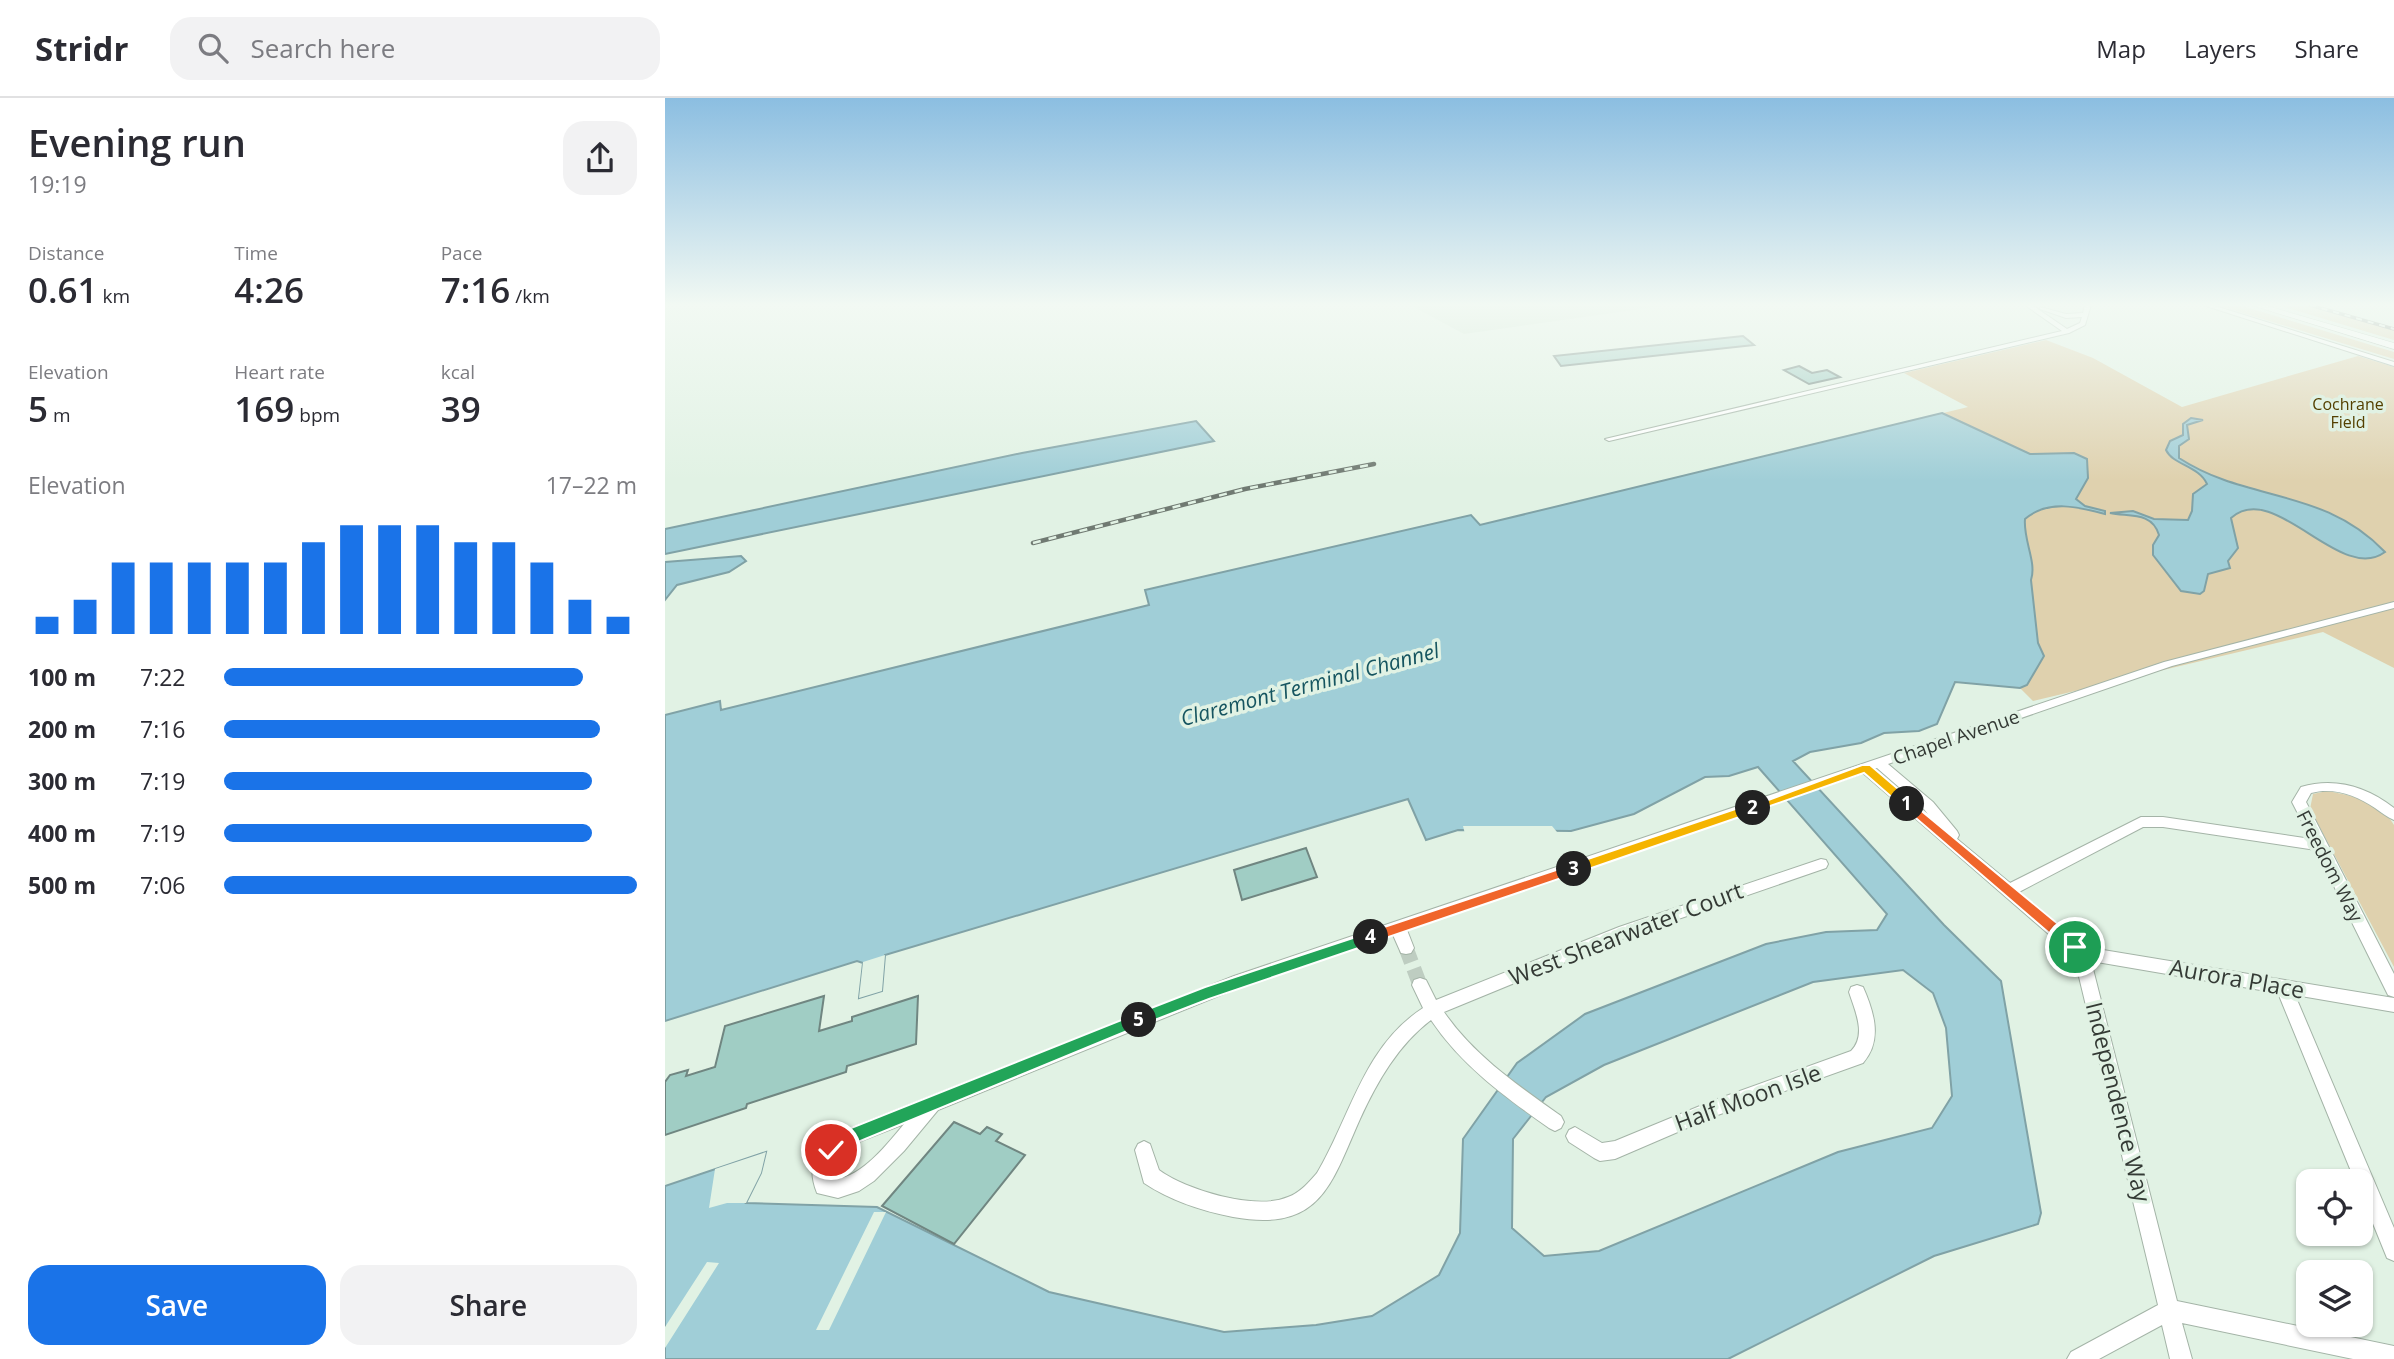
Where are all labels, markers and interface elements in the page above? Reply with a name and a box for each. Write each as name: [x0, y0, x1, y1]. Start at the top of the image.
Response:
search box: [170, 17, 660, 80]
text: Stridr: [35, 26, 128, 71]
icon: search: [194, 29, 232, 67]
text: Search here: [250, 30, 395, 66]
text: Map: [2096, 32, 2146, 65]
text: Layers: [2184, 32, 2257, 65]
text: Share: [2295, 32, 2359, 65]
text: Evening run: [28, 116, 246, 168]
button: share: [563, 121, 637, 195]
text: 19:19: [28, 168, 87, 200]
text: Distance: [28, 240, 104, 266]
text: Time: [234, 240, 278, 266]
text: Pace: [441, 240, 482, 266]
text: 0.61: [28, 266, 98, 313]
text: 4:26: [234, 266, 304, 313]
text: 7:16: [441, 266, 510, 313]
text: km: [98, 283, 130, 309]
text: /km: [510, 283, 550, 309]
text: Elevation: [28, 359, 109, 385]
text: Heart rate: [234, 359, 325, 385]
text: kcal: [441, 359, 475, 385]
text: 5: [28, 385, 48, 432]
text: 169: [234, 385, 294, 432]
text: 39: [441, 385, 481, 432]
park label: Cochrane Field: [2312, 393, 2384, 433]
text: m: [48, 402, 71, 428]
text: bpm: [294, 402, 340, 428]
text: Elevation: [28, 469, 126, 501]
text: 17–22 m: [546, 469, 637, 501]
water label: Claremont Terminal Channel: [1177, 636, 1443, 732]
text: 100 m: [28, 661, 96, 693]
text: 7:22: [140, 661, 186, 693]
street label: Chapel Avenue: [1889, 703, 2023, 771]
text: 200 m: [28, 713, 96, 745]
text: 7:16: [140, 713, 186, 745]
text: 300 m: [28, 765, 96, 797]
text: 7:19: [140, 765, 186, 797]
pin: 1: [1889, 786, 1925, 822]
pin: 2: [1735, 790, 1771, 826]
text: 1: [1901, 790, 1912, 816]
text: 2: [1747, 794, 1758, 820]
street label: Freedom Way: [2291, 806, 2370, 927]
text: 400 m: [28, 817, 96, 849]
text: 7:19: [140, 817, 186, 849]
pin: 3: [1557, 852, 1591, 886]
text: 3: [1568, 855, 1579, 881]
text: 500 m: [28, 869, 96, 901]
text: 7:06: [140, 869, 186, 901]
street label: West Shearwater Court: [1504, 874, 1747, 992]
pin: [2045, 917, 2105, 977]
pin: 4: [1353, 920, 1389, 954]
text: 4: [1365, 923, 1376, 949]
icon: arrive: [2056, 928, 2094, 966]
street label: Aurora Place: [2167, 950, 2307, 1006]
street label: Independence Way: [2079, 998, 2159, 1206]
pin: 5: [1121, 1002, 1156, 1038]
text: 5: [1133, 1006, 1144, 1032]
street label: Half Moon Isle: [1670, 1056, 1825, 1138]
pin: [801, 1120, 861, 1180]
icon: check: [812, 1131, 850, 1169]
map controls: [2296, 1169, 2373, 1337]
button: locate: [2296, 1169, 2373, 1246]
button: layers: [2296, 1260, 2373, 1337]
button: Save: [28, 1265, 326, 1345]
button: Share: [340, 1265, 637, 1345]

